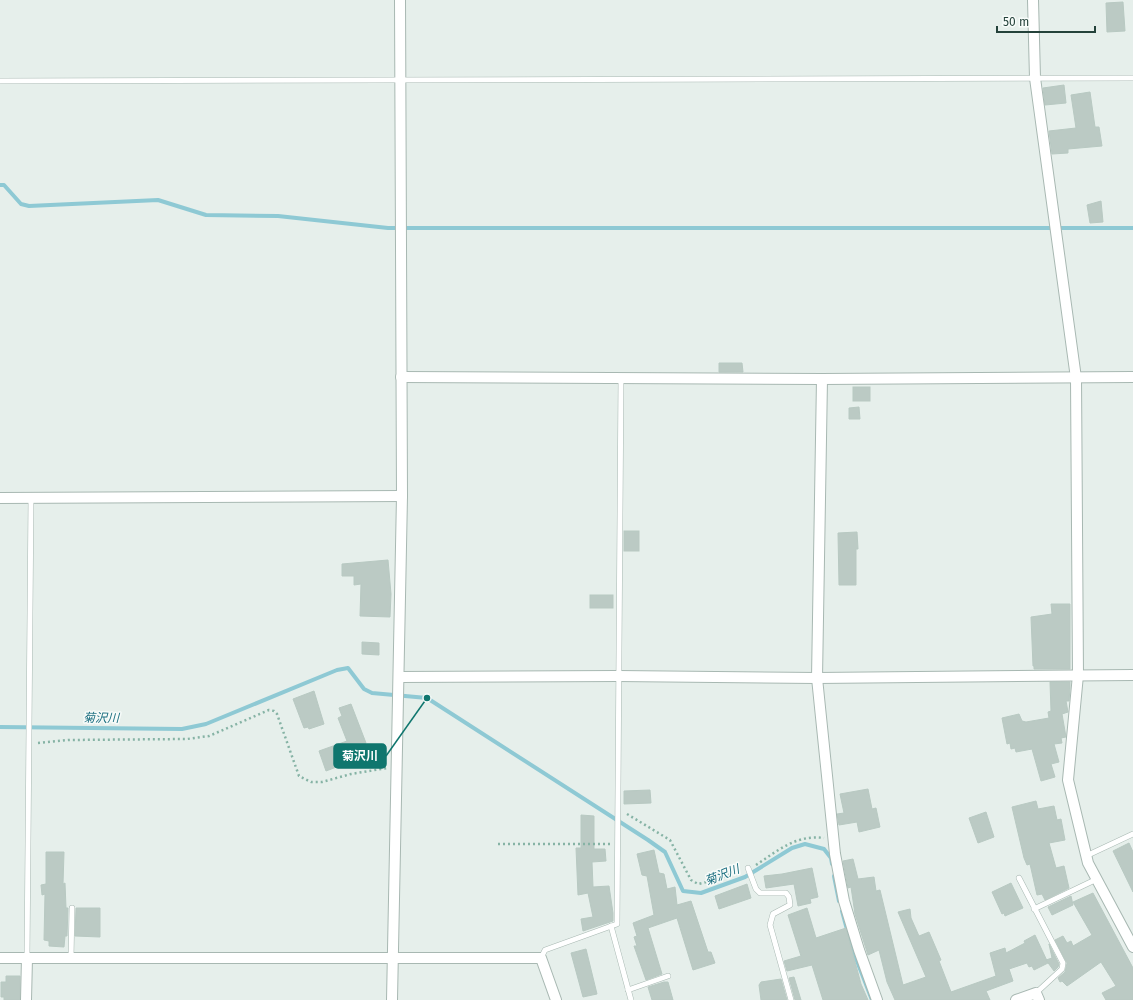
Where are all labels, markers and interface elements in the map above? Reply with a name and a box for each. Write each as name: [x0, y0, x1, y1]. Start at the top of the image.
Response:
scale bar: [997, 8, 1095, 34]
text: 50 m: [1003, 15, 1029, 29]
water label: 菊沢川: [83, 711, 121, 725]
callout: 菊沢川: [334, 744, 386, 768]
text: 菊沢川: [342, 749, 378, 763]
water label: 菊沢川: [703, 861, 743, 888]

